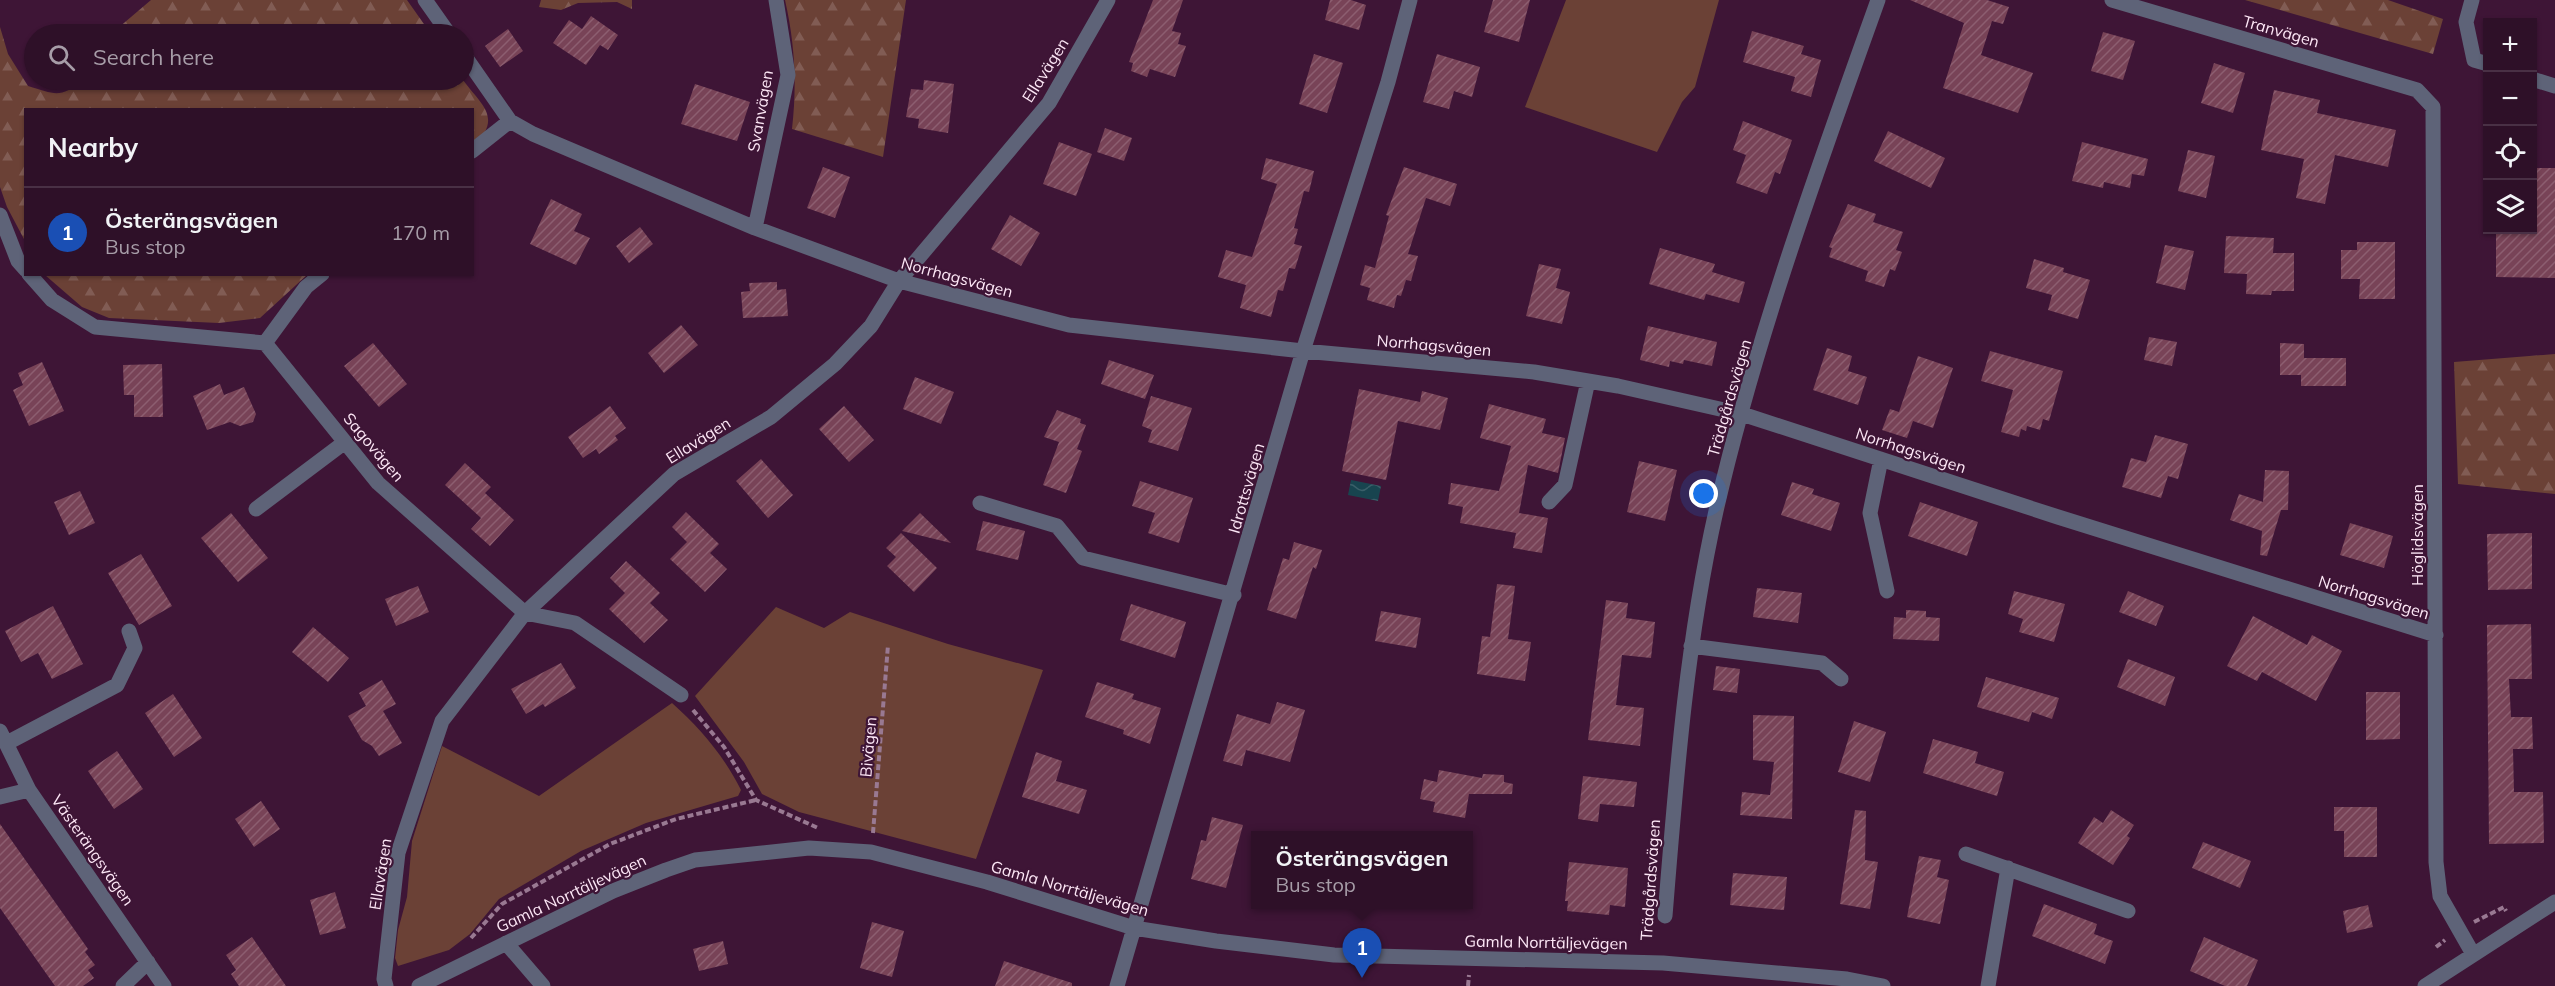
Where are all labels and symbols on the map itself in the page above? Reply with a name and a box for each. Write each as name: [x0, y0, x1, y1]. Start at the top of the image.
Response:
street label: Tranvägen: [2240, 11, 2322, 51]
street label: Ellavägen: [1017, 34, 1073, 106]
street label: Svanvägen: [743, 68, 777, 154]
street label: Norrhagsvägen: [899, 252, 1015, 302]
street label: Norrhagsvägen: [1376, 330, 1492, 360]
street label: Trädgårdsvägen: [1703, 337, 1755, 459]
street label: Sagovägen: [339, 408, 409, 486]
street label: Ellavägen: [662, 412, 734, 468]
street label: Norrhagsvägen: [1853, 423, 1969, 477]
street label: Idrottsvägen: [1224, 440, 1268, 536]
your location: [1689, 479, 1718, 508]
street label: Höglidsvägen: [2407, 484, 2427, 586]
street label: Norrhagsvägen: [2316, 571, 2432, 623]
street label: Bivägen: [855, 716, 881, 778]
street label: Västerängsvägen: [47, 791, 139, 909]
street label: Trädgårdsvägen: [1636, 819, 1664, 941]
street label: Ellavägen: [364, 837, 396, 911]
street label: Gamla Norrtäljevägen: [493, 849, 649, 937]
street label: Gamla Norrtäljevägen: [989, 856, 1151, 920]
pin: 1: [1342, 928, 1382, 978]
street label: Gamla Norrtäljevägen: [1464, 931, 1628, 953]

